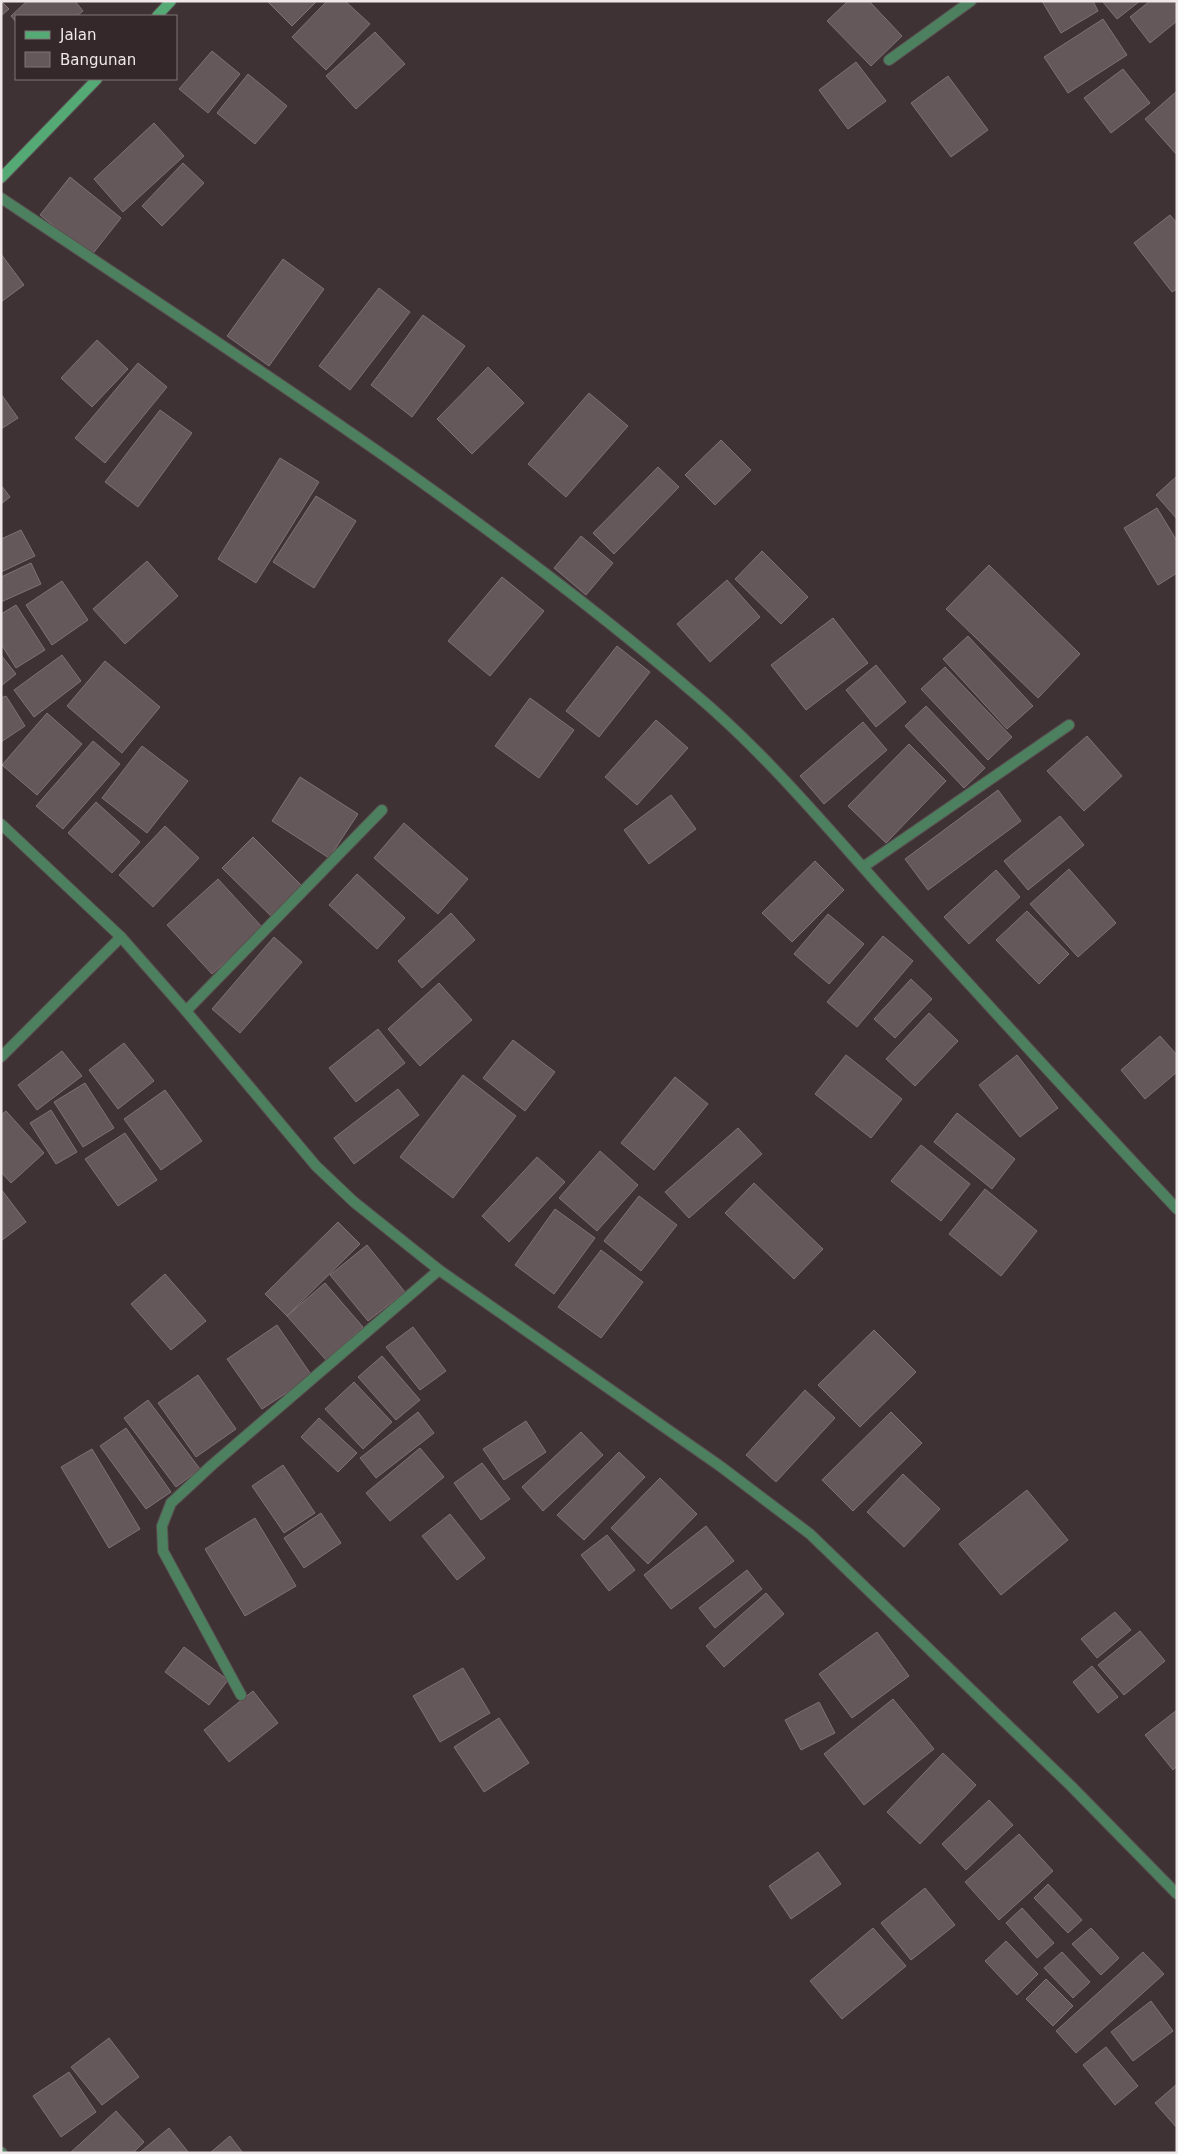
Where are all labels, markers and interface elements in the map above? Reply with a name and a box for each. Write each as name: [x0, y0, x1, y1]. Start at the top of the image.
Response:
legend: [15, 15, 178, 80]
text: Jalan: [59, 26, 96, 44]
text: Bangunan: [60, 51, 136, 69]

